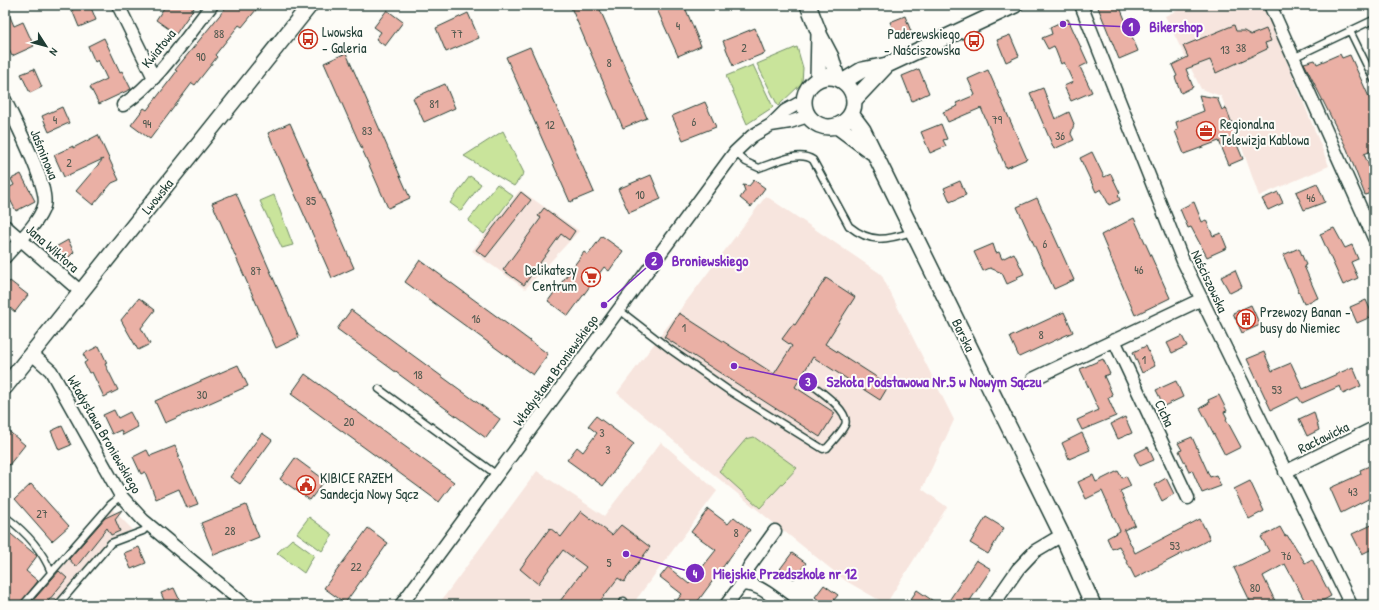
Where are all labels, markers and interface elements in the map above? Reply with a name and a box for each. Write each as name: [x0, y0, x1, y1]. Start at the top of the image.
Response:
callout: Bikershop: [1121, 14, 1211, 41]
text: Bikershop: [1149, 16, 1203, 38]
house number: 4: [676, 17, 681, 34]
text: 1: [1129, 18, 1134, 35]
place label: Lwowska - Galeria: [322, 22, 367, 57]
street label: Kwiatowa: [137, 24, 180, 71]
place label: Paderewskiego - Naściszowska: [884, 24, 961, 59]
house number: 88: [214, 25, 224, 42]
house number: 77: [451, 25, 463, 42]
north arrow: [26, 26, 66, 66]
bus stop icon: Lwowska - Galeria: [297, 28, 319, 50]
bus stop icon: Paderewskiego - Naściszowska: [963, 30, 985, 52]
house number: 2: [741, 39, 747, 56]
house number: 38: [1236, 39, 1246, 56]
house number: 13: [1220, 41, 1230, 58]
text: N: [47, 45, 61, 58]
house number: 90: [196, 48, 206, 65]
house number: 8: [606, 54, 612, 71]
house number: 81: [429, 95, 439, 112]
house number: 4: [53, 111, 58, 128]
house number: 79: [992, 111, 1003, 128]
house number: 6: [692, 113, 697, 130]
place label: Regionalna Telewizja Kablowa: [1220, 114, 1309, 150]
house number: 94: [143, 115, 152, 132]
house number: 12: [545, 116, 555, 133]
office icon: Regionalna Telewizja Kablowa: [1195, 120, 1217, 142]
house number: 83: [362, 122, 372, 139]
street label: Jaśminowa: [26, 126, 64, 182]
house number: 36: [1055, 127, 1065, 144]
house number: 2: [66, 154, 72, 171]
street label: Lwowska: [137, 174, 177, 218]
house number: 10: [635, 186, 645, 203]
house number: 46: [1306, 189, 1316, 206]
house number: 85: [306, 192, 316, 209]
street label: Jana Wiktora: [22, 220, 84, 277]
house number: 6: [1043, 235, 1048, 252]
callout: Broniewskiego: [644, 247, 756, 274]
street label: Naściszowska: [1187, 247, 1233, 316]
text: Broniewskiego: [672, 250, 748, 272]
text: 2: [651, 252, 657, 269]
place label: Delikatesy Centrum: [525, 260, 577, 295]
house number: 46: [1134, 261, 1144, 278]
house number: 87: [250, 262, 262, 279]
supermarket icon: Delikatesy Centrum: [580, 266, 602, 288]
place label: Przewozy Banan - busy do Niemiec: [1260, 302, 1351, 338]
building icon: Przewozy Banan - busy do Niemiec: [1235, 308, 1257, 330]
house number: 16: [471, 310, 481, 327]
street label: Władysława Broniewskiego: [508, 310, 603, 430]
street label: Barska: [948, 315, 980, 355]
house number: 1: [682, 319, 686, 336]
house number: 8: [1038, 326, 1044, 343]
house number: 1: [1142, 351, 1146, 368]
house number: 18: [413, 366, 423, 383]
callout: Szkoła Podstawowa Nr.5 w Nowym Sączu: [798, 368, 1049, 395]
street label: Władysława Broniewskiego: [62, 371, 147, 497]
text: Szkoła Podstawowa Nr.5 w Nowym Sączu: [827, 371, 1042, 393]
text: 3: [805, 373, 811, 390]
house number: 53: [1272, 381, 1282, 398]
house number: 30: [197, 386, 207, 403]
street label: Cicha: [1151, 396, 1180, 430]
house number: 20: [344, 413, 355, 430]
street label: Racławicka: [1294, 416, 1352, 457]
house number: 3: [599, 424, 605, 441]
house number: 3: [605, 441, 611, 458]
place label: KIBICE RAZEM Sandecja Nowy Sącz: [320, 468, 419, 504]
public building icon: KIBICE RAZEM Sandecja Nowy Sącz: [295, 474, 317, 496]
house number: 43: [1348, 483, 1358, 500]
house number: 27: [36, 505, 48, 522]
house number: 28: [225, 522, 235, 539]
house number: 8: [733, 524, 739, 541]
house number: 53: [1170, 537, 1180, 554]
house number: 76: [1281, 547, 1292, 564]
house number: 5: [606, 554, 612, 571]
house number: 22: [350, 558, 362, 575]
callout: Miejskie Przedszkole nr 12: [685, 560, 865, 587]
text: Miejskie Przedszkole nr 12: [713, 563, 858, 584]
text: 4: [693, 565, 698, 582]
house number: 80: [1250, 579, 1260, 596]

